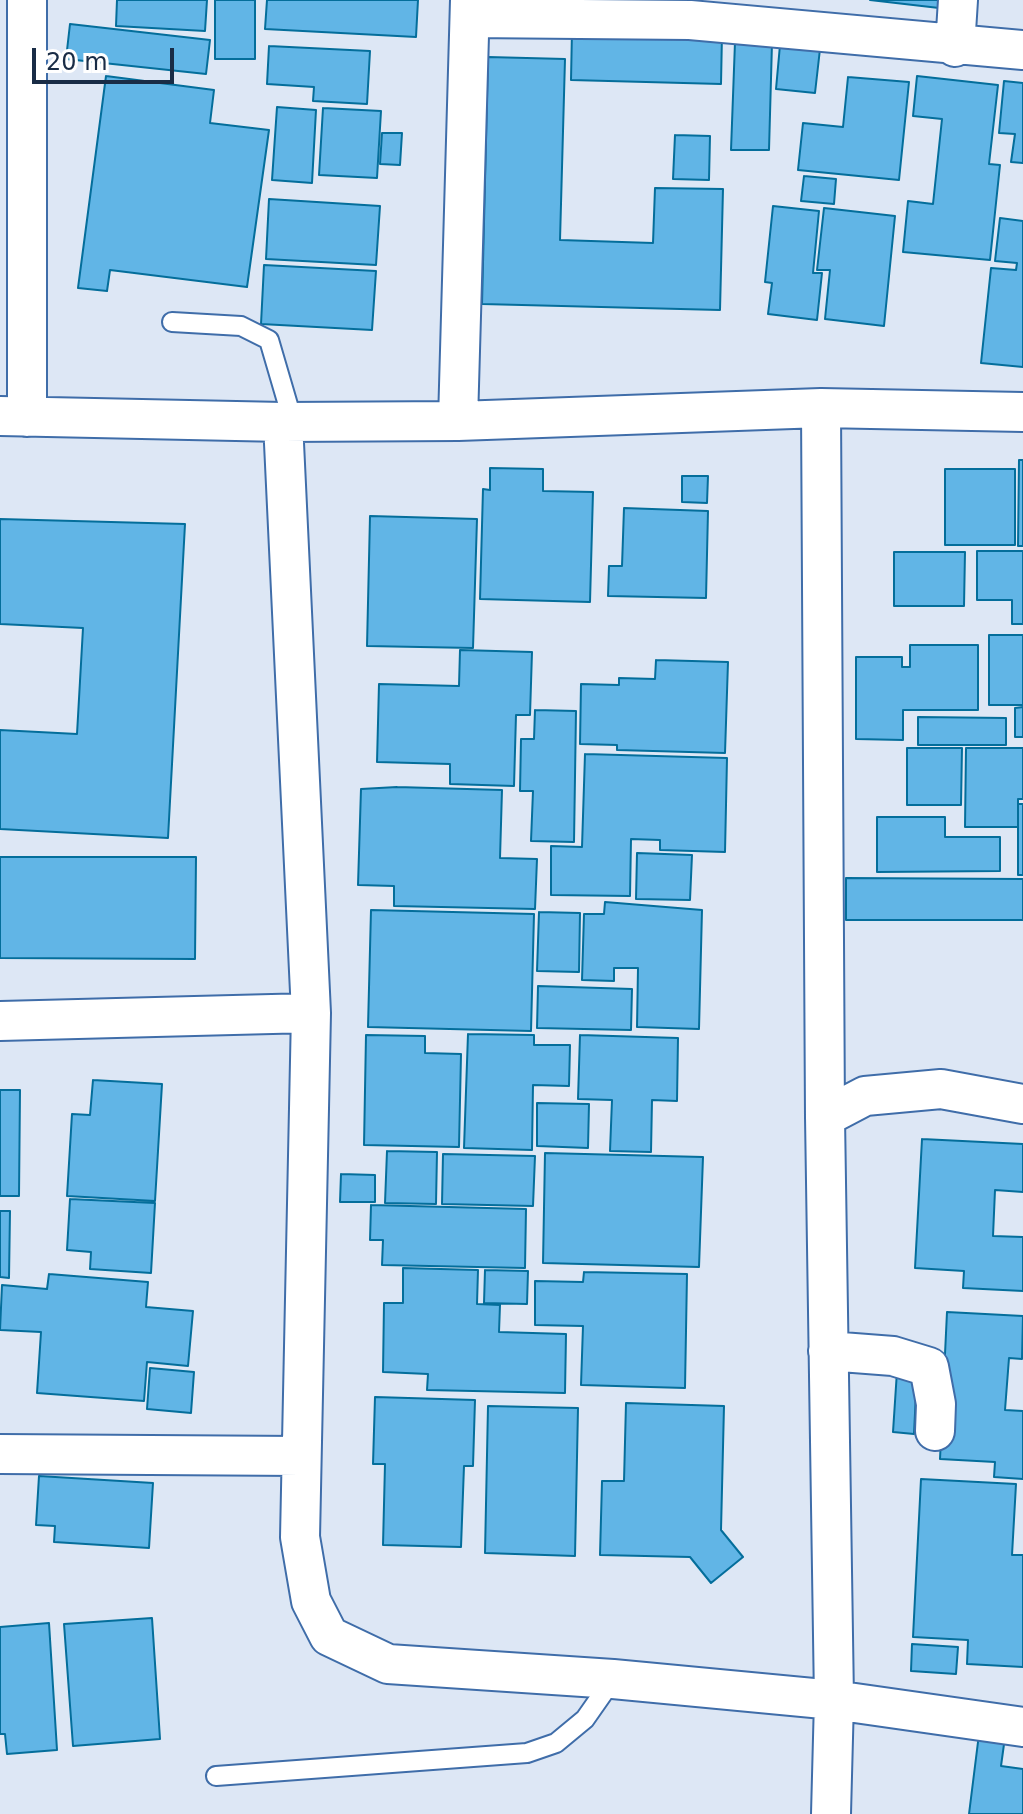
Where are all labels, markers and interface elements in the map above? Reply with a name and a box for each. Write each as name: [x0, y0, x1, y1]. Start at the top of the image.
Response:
scale bar: [36, 32, 178, 82]
text: 20 m: [46, 48, 108, 76]

